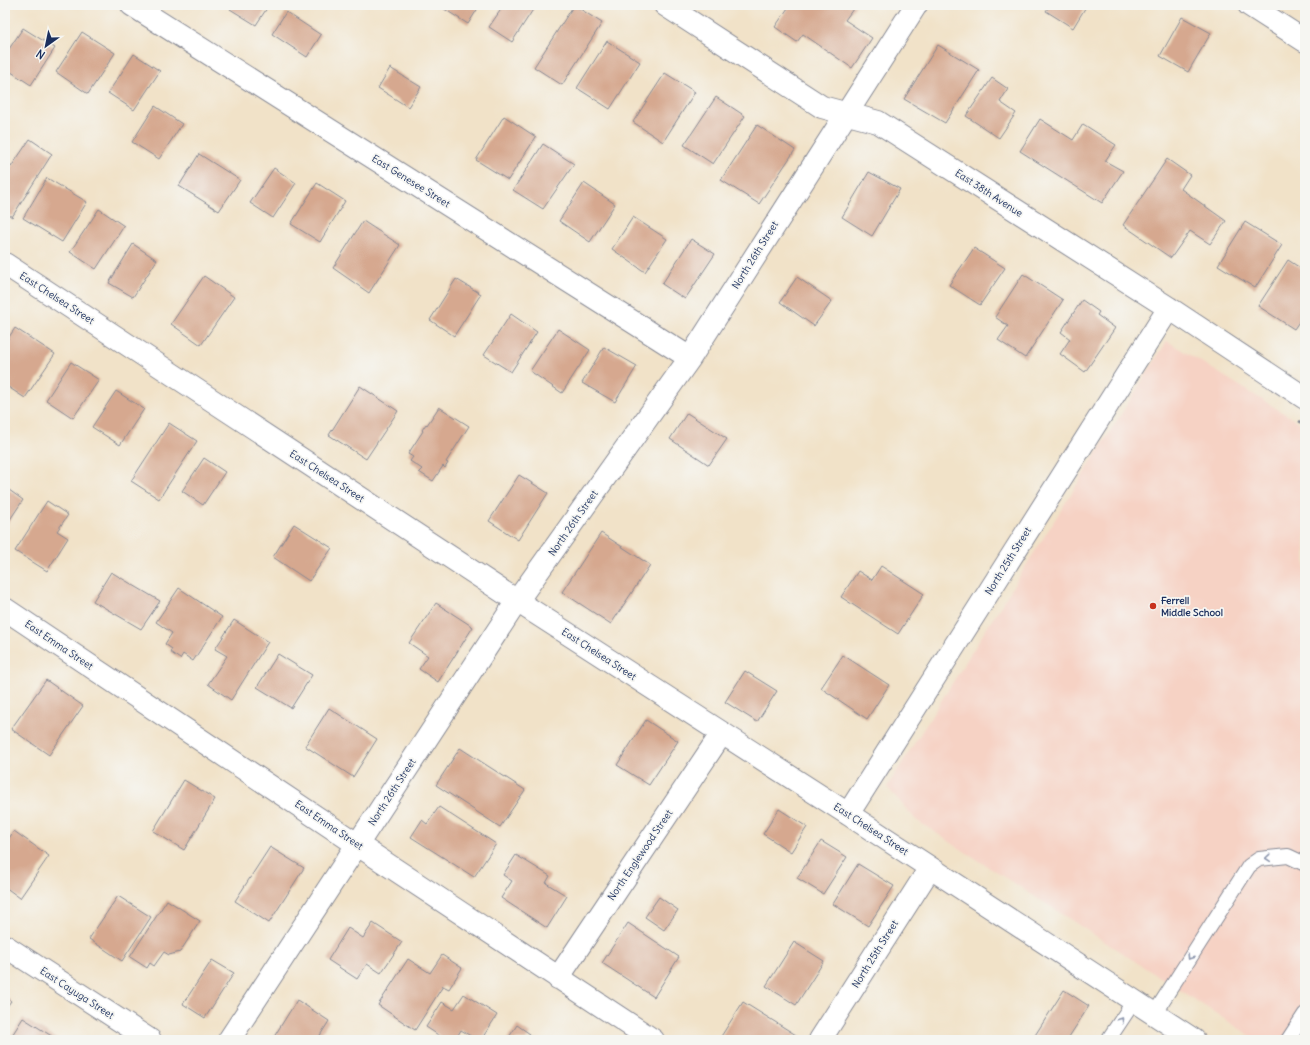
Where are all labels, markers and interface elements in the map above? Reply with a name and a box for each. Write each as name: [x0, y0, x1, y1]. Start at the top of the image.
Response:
north arrow: [26, 26, 66, 66]
text: N: [34, 46, 48, 62]
street label: East Genesee Street: [369, 152, 453, 211]
street label: East 38th Avenue: [953, 166, 1025, 220]
street label: North 26th Street: [729, 218, 781, 291]
street label: East Chelsea Street: [17, 269, 97, 327]
street label: East Chelsea Street: [287, 447, 367, 505]
street label: North 26th Street: [545, 487, 601, 558]
street label: North 25th Street: [982, 524, 1034, 597]
place label: Ferrell Middle School: [1161, 594, 1223, 619]
marker: Ferrell Middle School: [1148, 601, 1158, 611]
street label: East Emma Street: [22, 617, 96, 673]
street label: East Chelsea Street: [559, 625, 639, 683]
street label: North 26th Street: [365, 755, 419, 828]
street label: East Emma Street: [292, 797, 366, 853]
street label: East Chelsea Street: [831, 800, 911, 858]
street label: North Englewood Street: [605, 807, 676, 903]
one-way arrow: [1265, 853, 1271, 862]
street label: North 25th Street: [849, 917, 901, 990]
one-way arrow: [1187, 953, 1195, 960]
street label: East Cayuga Street: [38, 964, 117, 1022]
one-way arrow: [1116, 1017, 1124, 1024]

